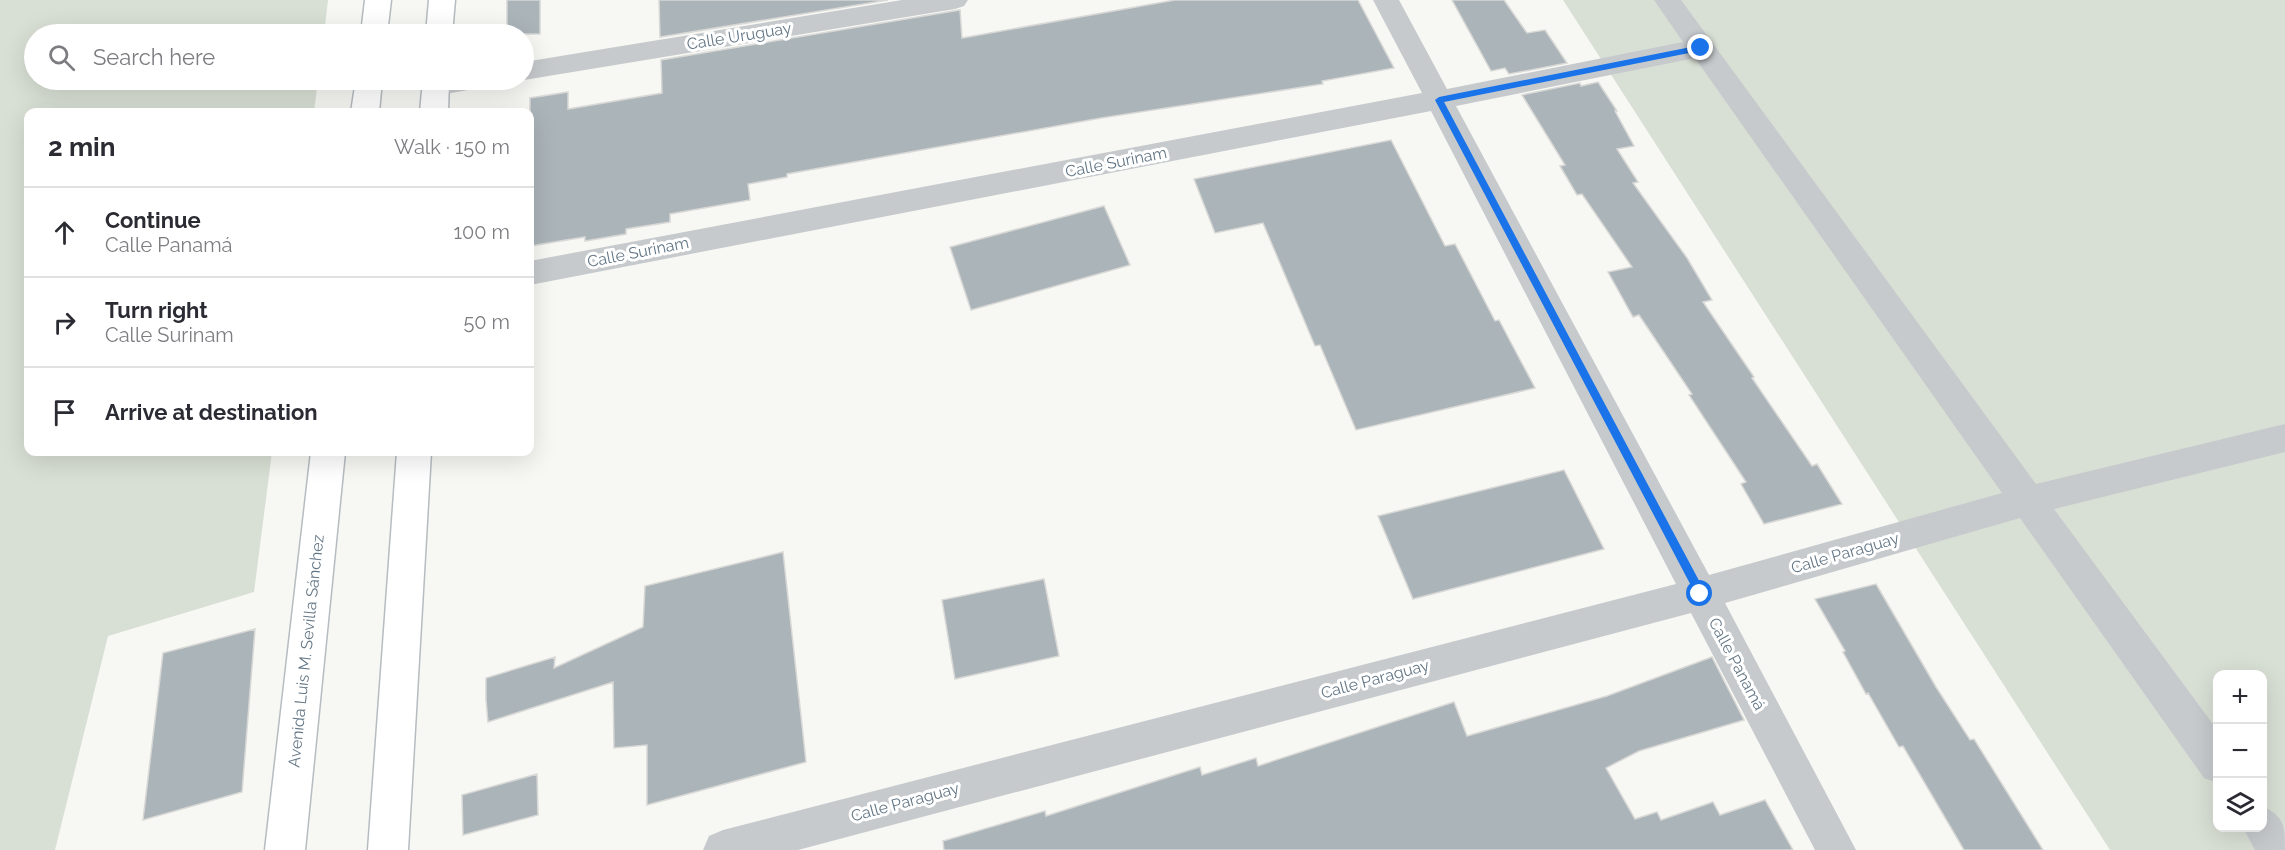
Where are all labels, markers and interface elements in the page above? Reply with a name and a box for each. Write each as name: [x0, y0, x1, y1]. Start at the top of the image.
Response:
street label: Calle Uruguay: [685, 18, 793, 54]
search box: [24, 24, 534, 90]
route end: [1687, 34, 1713, 60]
icon: search: [45, 41, 78, 74]
text: Search here: [93, 44, 215, 70]
text: 2 min: [48, 132, 115, 162]
text: Walk · 150 m: [394, 135, 510, 159]
street label: Calle Surinam: [1064, 143, 1168, 181]
text: Continue: [105, 207, 201, 233]
icon: ahead: [48, 216, 81, 249]
text: 100 m: [453, 220, 510, 244]
text: Calle Panamá: [105, 233, 232, 257]
street label: Calle Surinam: [586, 233, 690, 271]
text: Turn right: [105, 297, 208, 323]
icon: right: [48, 306, 81, 339]
text: 50 m: [463, 310, 510, 334]
text: Calle Surinam: [105, 323, 234, 347]
icon: arrive: [48, 396, 81, 429]
text: Arrive at destination: [105, 399, 318, 425]
street label: Calle Paraguay: [1789, 528, 1901, 577]
street label: Avenida Luis M. Sevilla Sánchez: [284, 533, 328, 768]
route start: [1686, 580, 1712, 606]
street label: Calle Panamá: [1705, 615, 1769, 713]
street label: Calle Paraguay: [1319, 655, 1432, 703]
map controls: [2213, 670, 2267, 832]
button: +: [2213, 670, 2267, 724]
button: −: [2213, 724, 2267, 778]
street label: Calle Paraguay: [849, 778, 962, 826]
button: layers: [2213, 778, 2267, 832]

